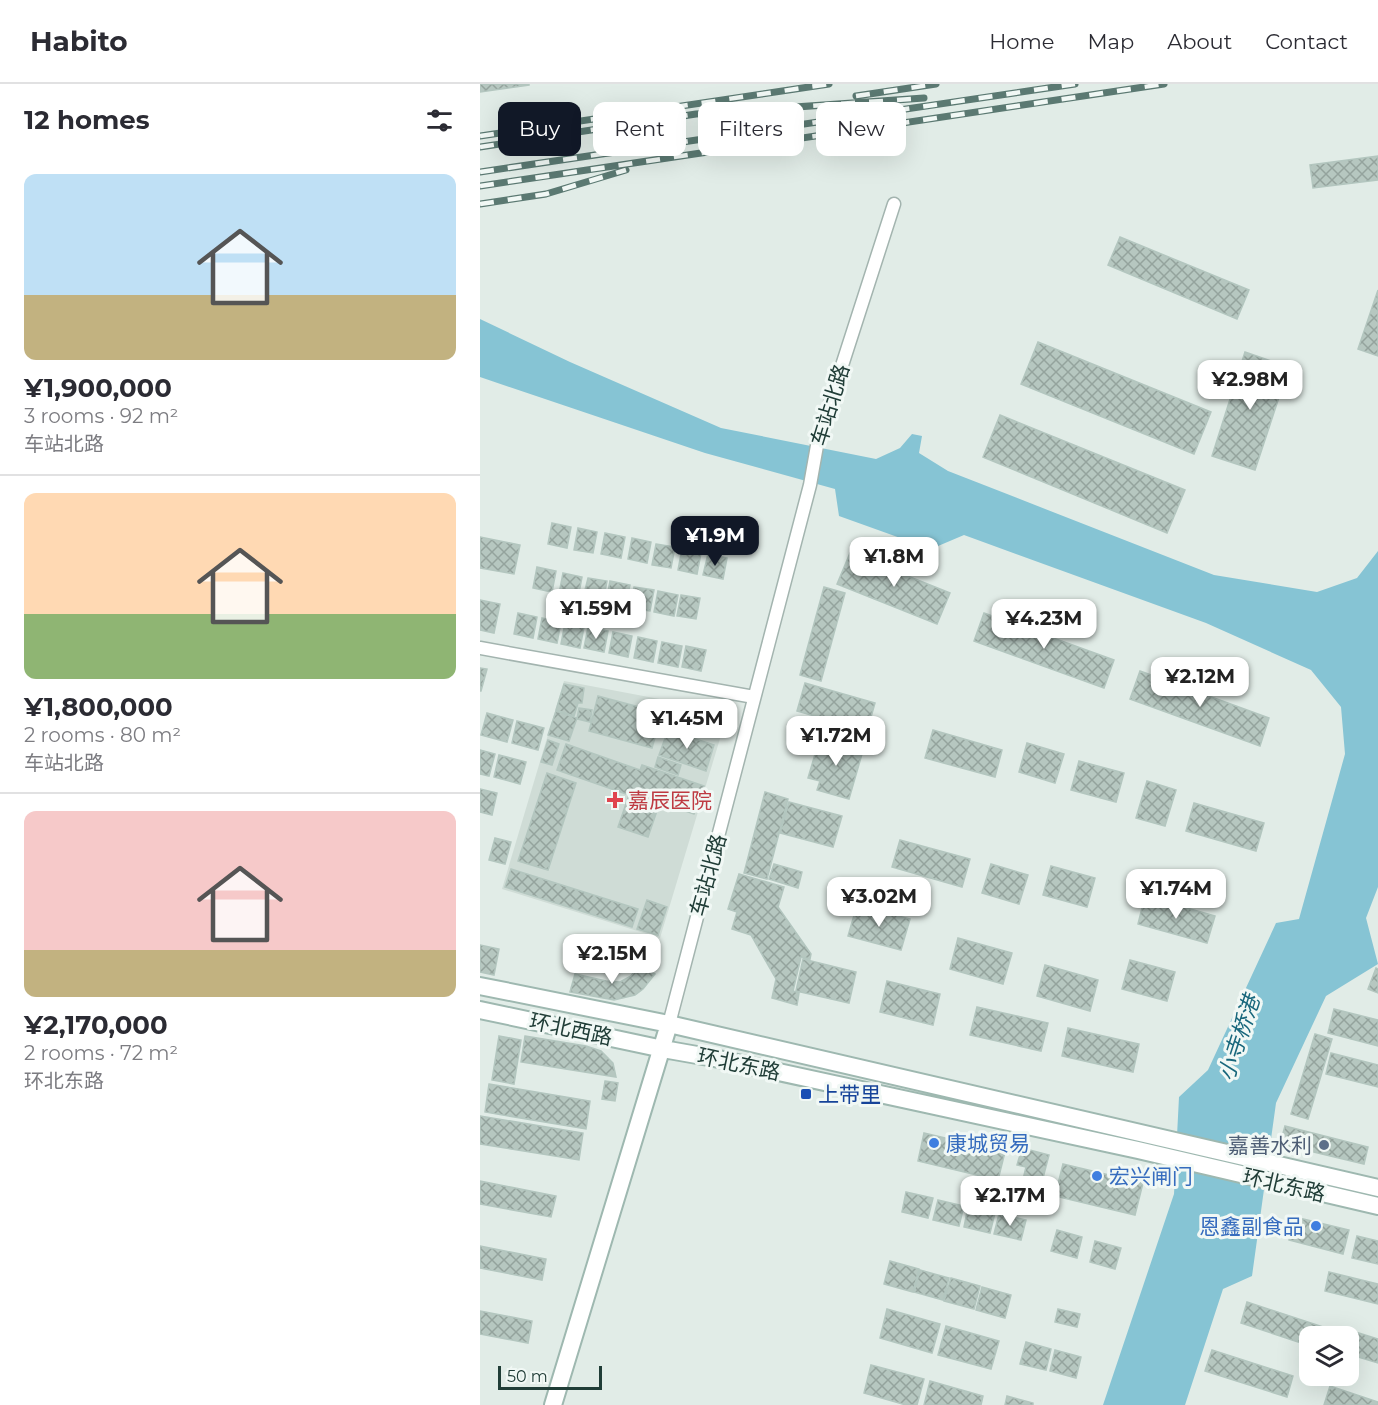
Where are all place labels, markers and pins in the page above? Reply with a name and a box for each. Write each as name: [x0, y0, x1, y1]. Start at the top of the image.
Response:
pin: ¥2.98M: [1201, 360, 1299, 411]
pin: ¥1.9M: [673, 516, 757, 567]
pin: ¥1.8M: [852, 537, 936, 588]
pin: ¥1.59M: [547, 589, 645, 640]
pin: ¥4.23M: [995, 599, 1093, 650]
pin: ¥2.12M: [1151, 657, 1249, 708]
pin: ¥1.45M: [638, 699, 736, 750]
pin: ¥1.72M: [787, 716, 885, 767]
place label: 嘉辰医院: [628, 788, 712, 813]
marker: 嘉辰医院: [606, 791, 624, 809]
pin: ¥1.74M: [1127, 869, 1225, 920]
pin: ¥3.02M: [830, 877, 928, 928]
pin: ¥2.15M: [563, 934, 661, 985]
place label: 上带里: [818, 1082, 881, 1107]
marker: 上带里: [799, 1087, 813, 1101]
place label: 康城贸易: [946, 1131, 1030, 1156]
place label: 嘉善水利: [1228, 1133, 1312, 1158]
marker: 康城贸易: [927, 1136, 941, 1150]
marker: 嘉善水利: [1317, 1138, 1331, 1152]
place label: 宏兴闸门: [1109, 1164, 1193, 1189]
marker: 宏兴闸门: [1090, 1169, 1104, 1183]
pin: ¥2.17M: [961, 1176, 1059, 1227]
place label: 恩鑫副食品: [1199, 1214, 1304, 1239]
marker: 恩鑫副食品: [1309, 1219, 1323, 1233]

